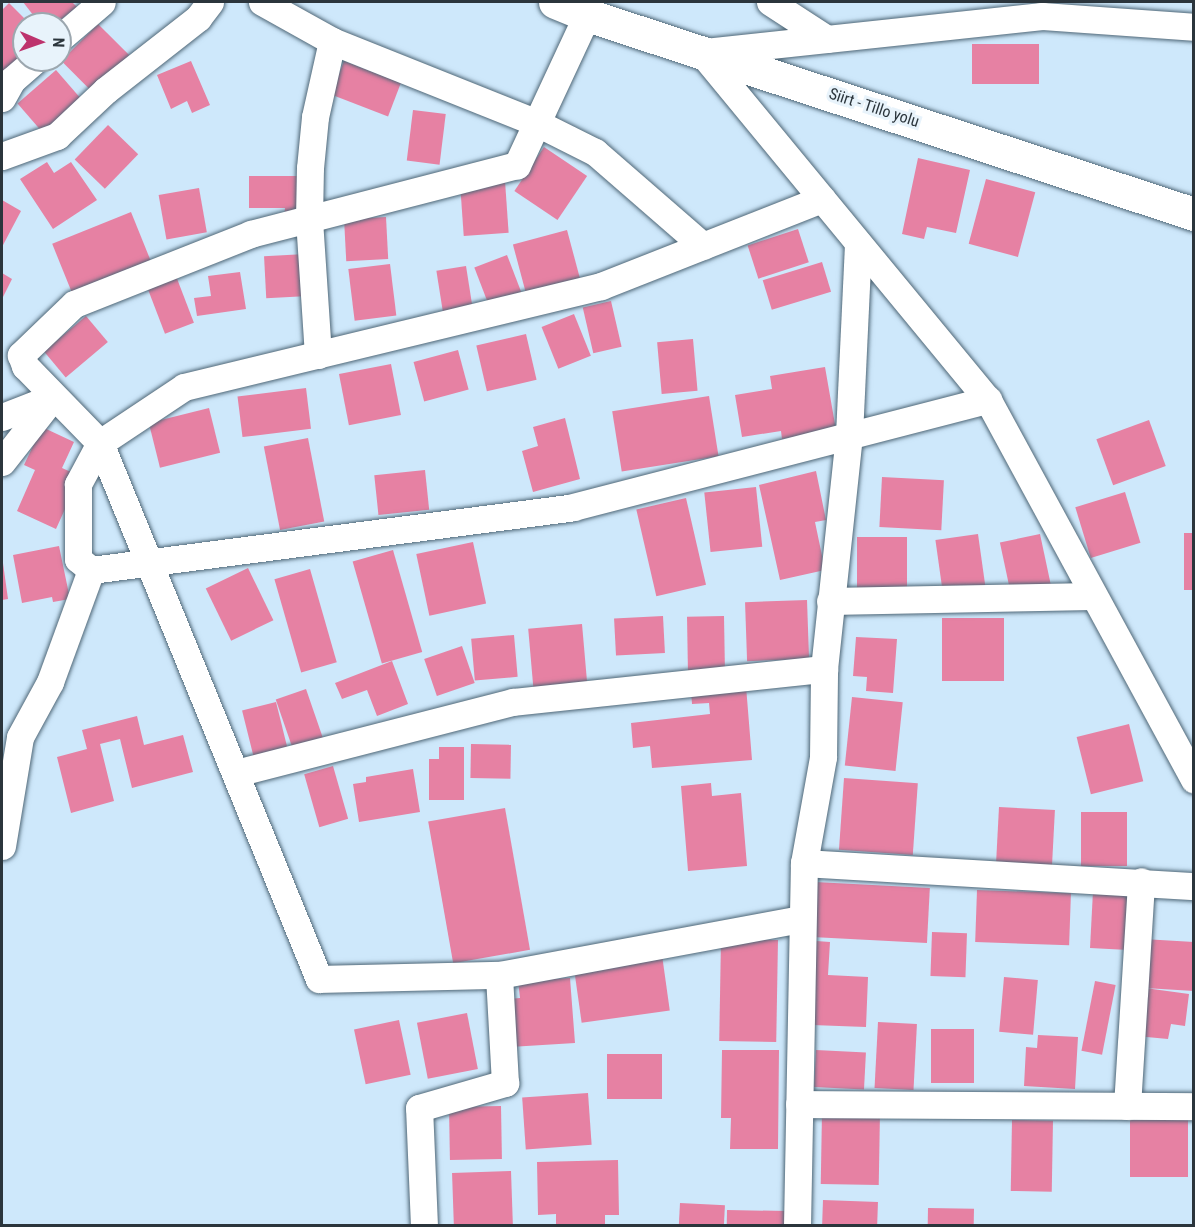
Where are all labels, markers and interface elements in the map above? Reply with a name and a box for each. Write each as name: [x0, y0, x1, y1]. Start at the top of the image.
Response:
north arrow: [12, 12, 72, 72]
text: N: [49, 37, 68, 48]
street label: Siirt - Tillo yolu: [826, 84, 922, 132]

